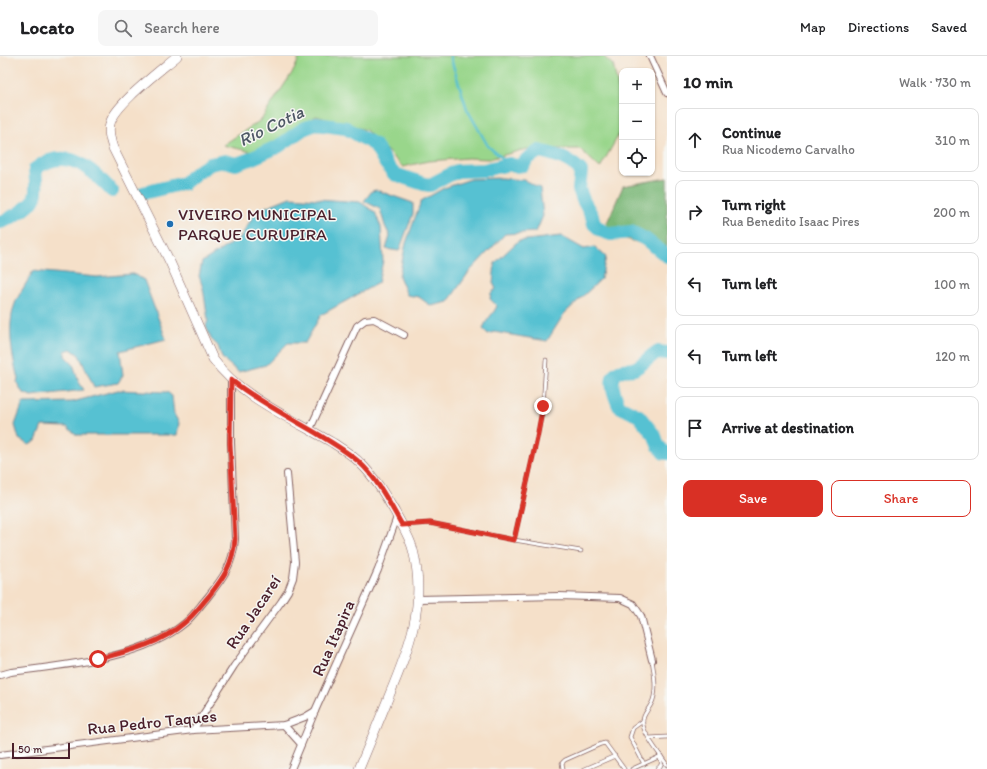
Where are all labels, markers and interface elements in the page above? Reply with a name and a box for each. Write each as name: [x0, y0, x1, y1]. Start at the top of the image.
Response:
search box: [98, 10, 378, 46]
text: Locato: [20, 16, 74, 39]
icon: search: [112, 17, 134, 39]
text: Search here: [144, 19, 220, 37]
text: Map: [800, 19, 826, 36]
text: Directions: [848, 19, 909, 36]
text: Saved: [931, 19, 967, 36]
map controls: [619, 68, 655, 176]
button: +: [619, 68, 655, 104]
text: 10 min: [683, 72, 733, 92]
text: Walk · 730 m: [899, 75, 971, 90]
water label: Rio Cotia: [235, 100, 308, 151]
button: −: [619, 104, 655, 140]
text: Continue: [722, 124, 781, 142]
icon: ahead: [684, 129, 706, 151]
text: 310 m: [935, 133, 970, 148]
button: locate: [619, 140, 655, 176]
text: Rua Nicodemo Carvalho: [722, 142, 855, 157]
text: Turn right: [722, 196, 786, 214]
icon: right: [684, 201, 706, 223]
place label: VIVEIRO MUNICIPAL PARQUE CURUPIRA: [178, 204, 336, 244]
text: 200 m: [933, 205, 970, 220]
text: Rua Benedito Isaac Pires: [722, 214, 860, 229]
marker: VIVEIRO MUNICIPAL PARQUE CURUPIRA: [165, 219, 175, 229]
icon: left: [684, 273, 706, 295]
text: Turn left: [722, 275, 777, 293]
text: 100 m: [934, 277, 970, 292]
icon: left: [684, 345, 706, 367]
text: Turn left: [722, 347, 777, 365]
text: 120 m: [935, 349, 970, 364]
route end: [534, 397, 552, 415]
icon: arrive: [684, 417, 706, 439]
text: Arrive at destination: [722, 419, 854, 437]
button: Save: [683, 480, 823, 517]
button: Share: [831, 480, 971, 517]
street label: Rua Jacareí: [221, 571, 285, 652]
street label: Rua Itapira: [307, 597, 359, 679]
route start: [89, 650, 107, 668]
street label: Rua Pedro Taques: [86, 705, 218, 739]
scale bar: [12, 741, 70, 760]
text: 50 m: [18, 743, 42, 756]

